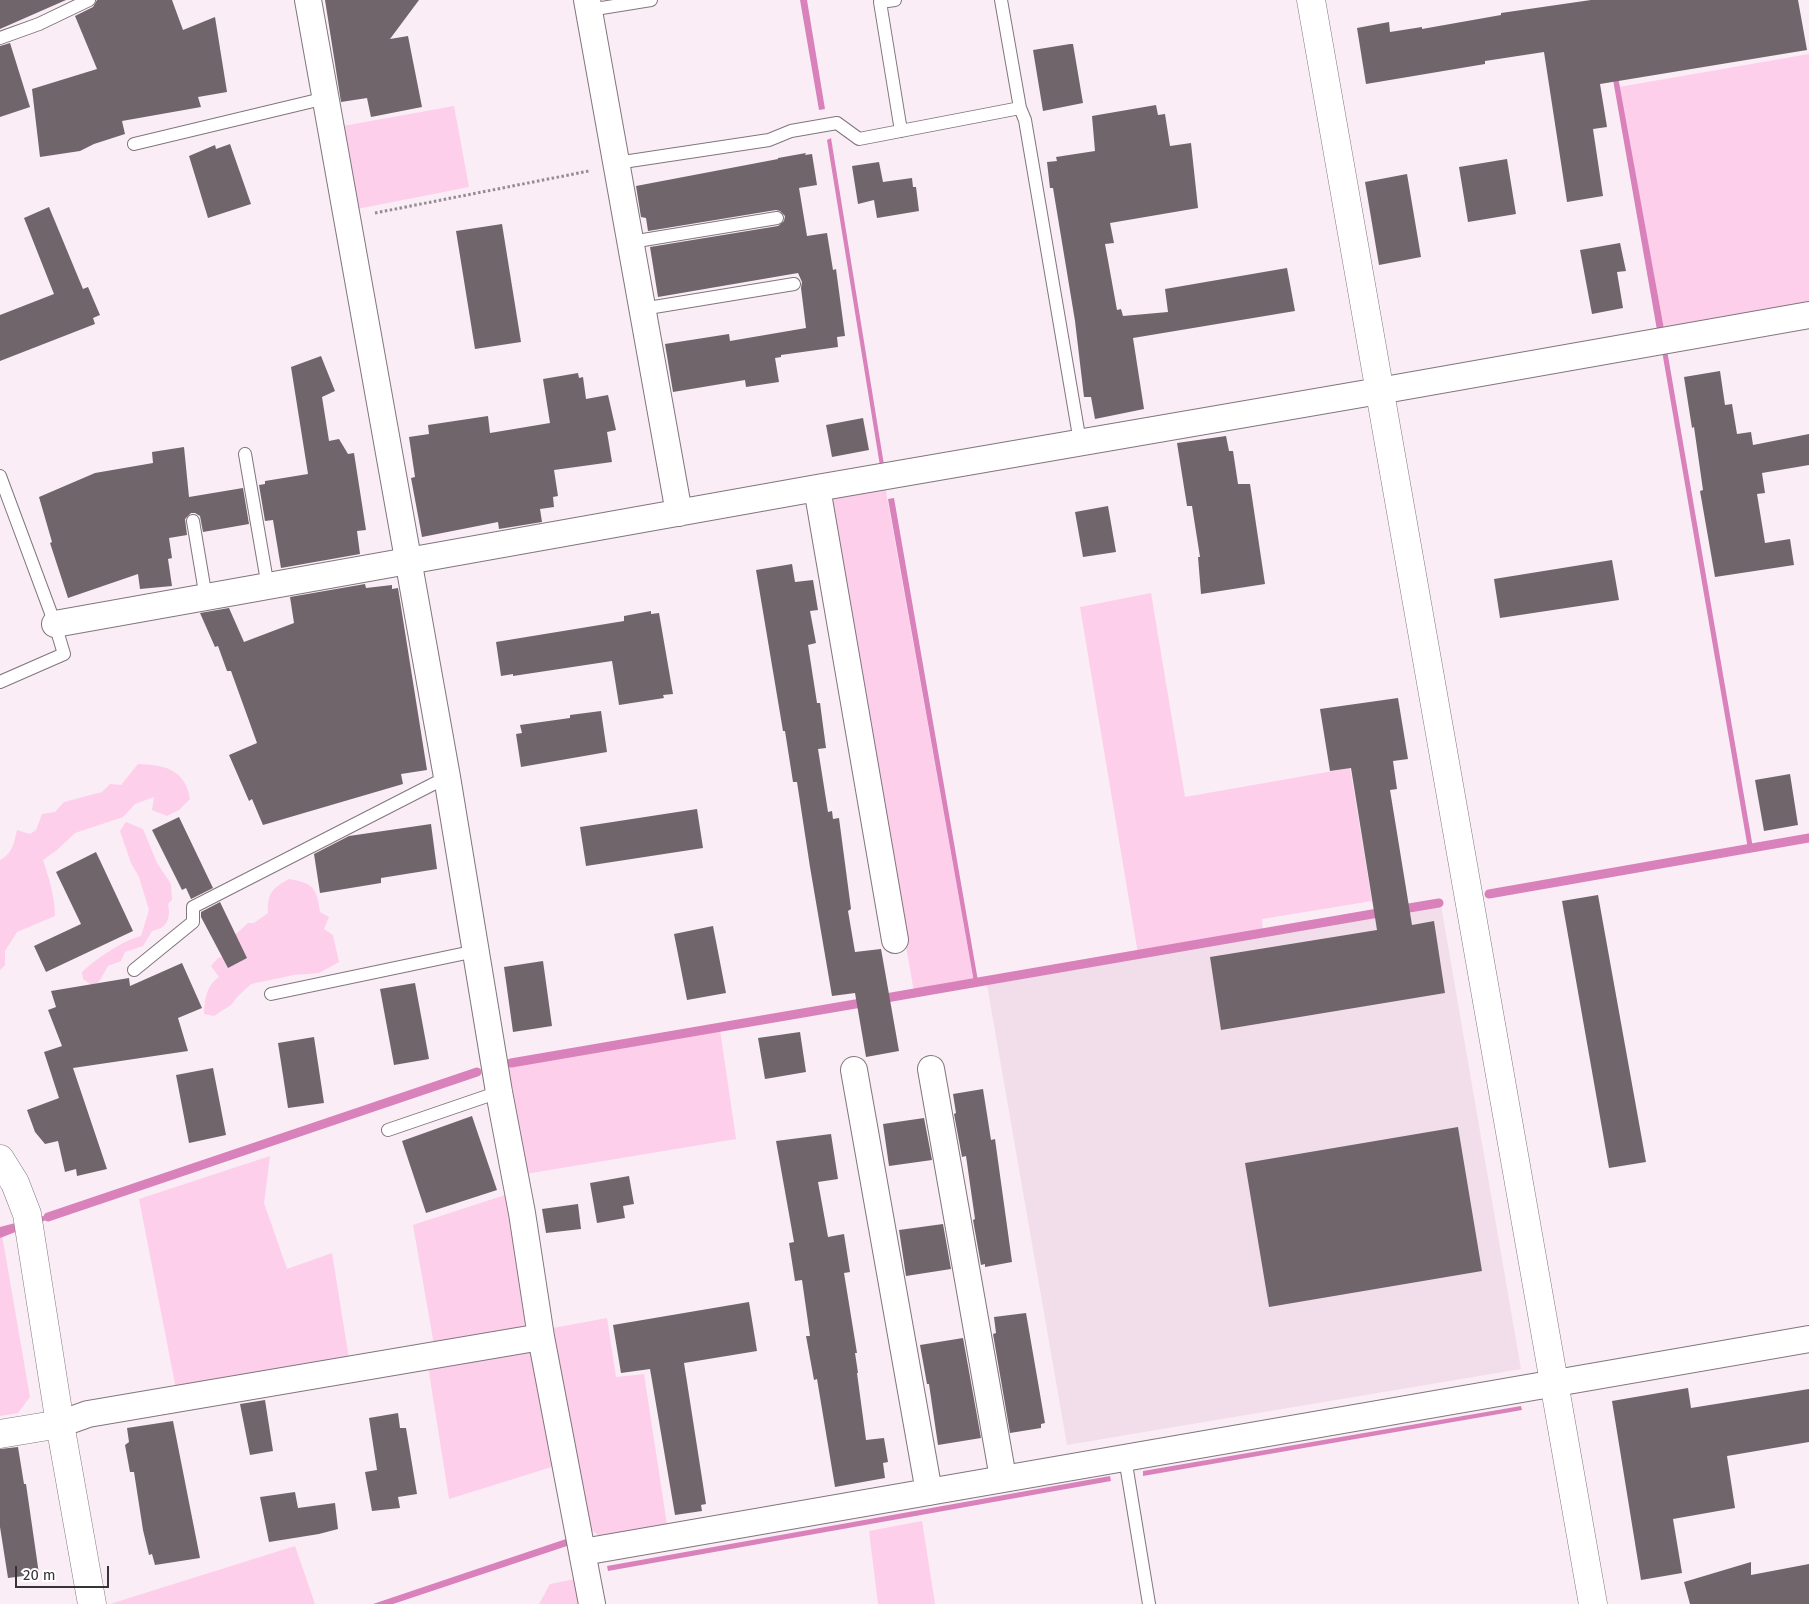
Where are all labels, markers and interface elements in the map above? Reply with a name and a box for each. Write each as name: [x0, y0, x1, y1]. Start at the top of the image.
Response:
scale bar: [18, 1556, 111, 1588]
text: 20 m: [23, 1566, 56, 1584]

